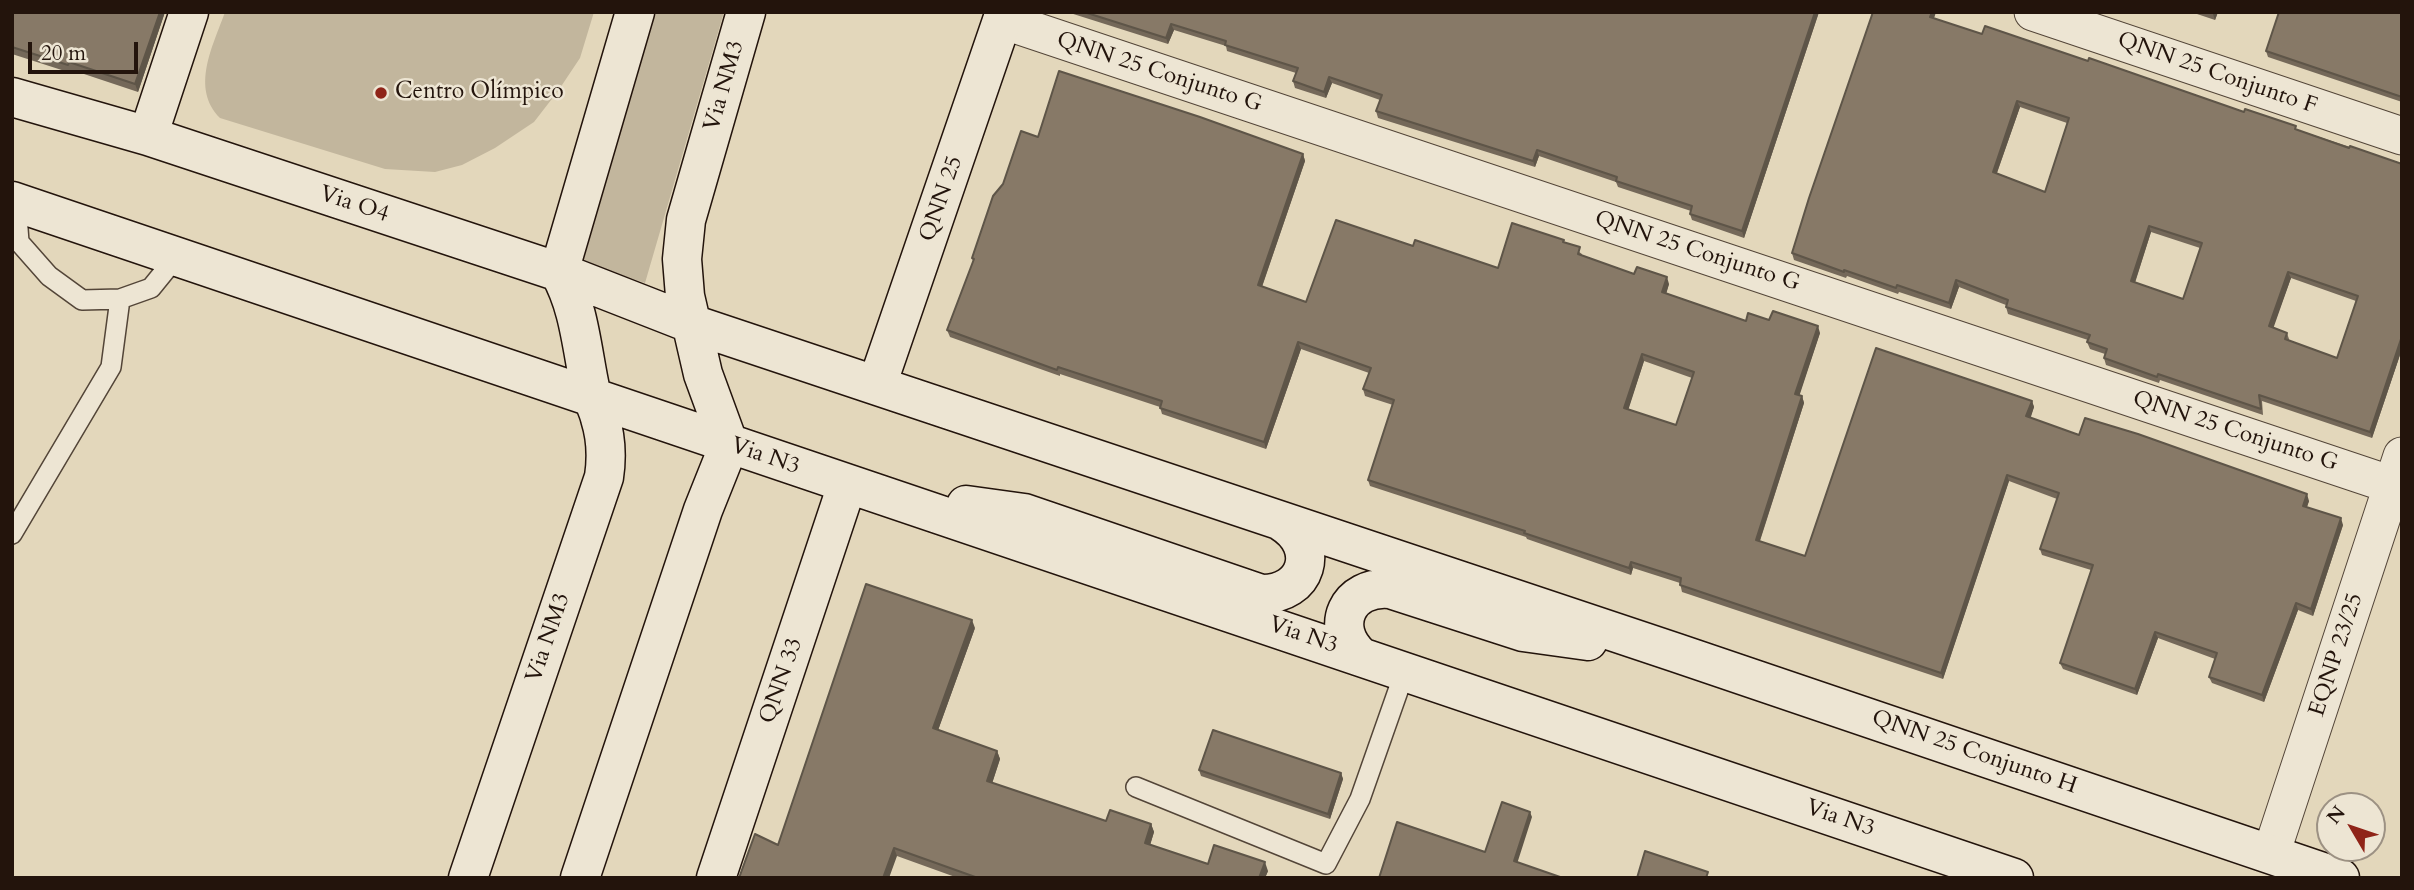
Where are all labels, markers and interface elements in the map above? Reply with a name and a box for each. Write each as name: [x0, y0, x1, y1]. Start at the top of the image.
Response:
street label: QNN 25 Conjunto G: [1053, 27, 1265, 119]
street label: QNN 25 Conjunto F: [2114, 27, 2320, 121]
scale bar: [32, 28, 142, 72]
street label: Via NM3: [699, 38, 751, 134]
text: 20 m: [41, 39, 86, 68]
place label: Centro Olímpico: [395, 79, 564, 107]
marker: Centro Olímpico: [373, 85, 389, 101]
street label: QNN 25: [914, 153, 970, 245]
street label: Via O4: [316, 181, 392, 229]
street label: QNN 25 Conjunto G: [1591, 206, 1803, 298]
street label: QNN 25 Conjunto G: [2129, 386, 2341, 478]
street label: Via N3: [727, 432, 803, 482]
street label: Via NM3: [521, 590, 577, 686]
street label: EQNP 23/25: [2304, 590, 2370, 720]
street label: Via N3: [1265, 611, 1341, 661]
street label: QNN 33: [754, 635, 810, 727]
street label: QNN 25 Conjunto H: [1868, 705, 2080, 801]
north arrow: [2316, 792, 2386, 862]
street label: Via N3: [1802, 794, 1878, 844]
text: N: [2321, 800, 2352, 830]

